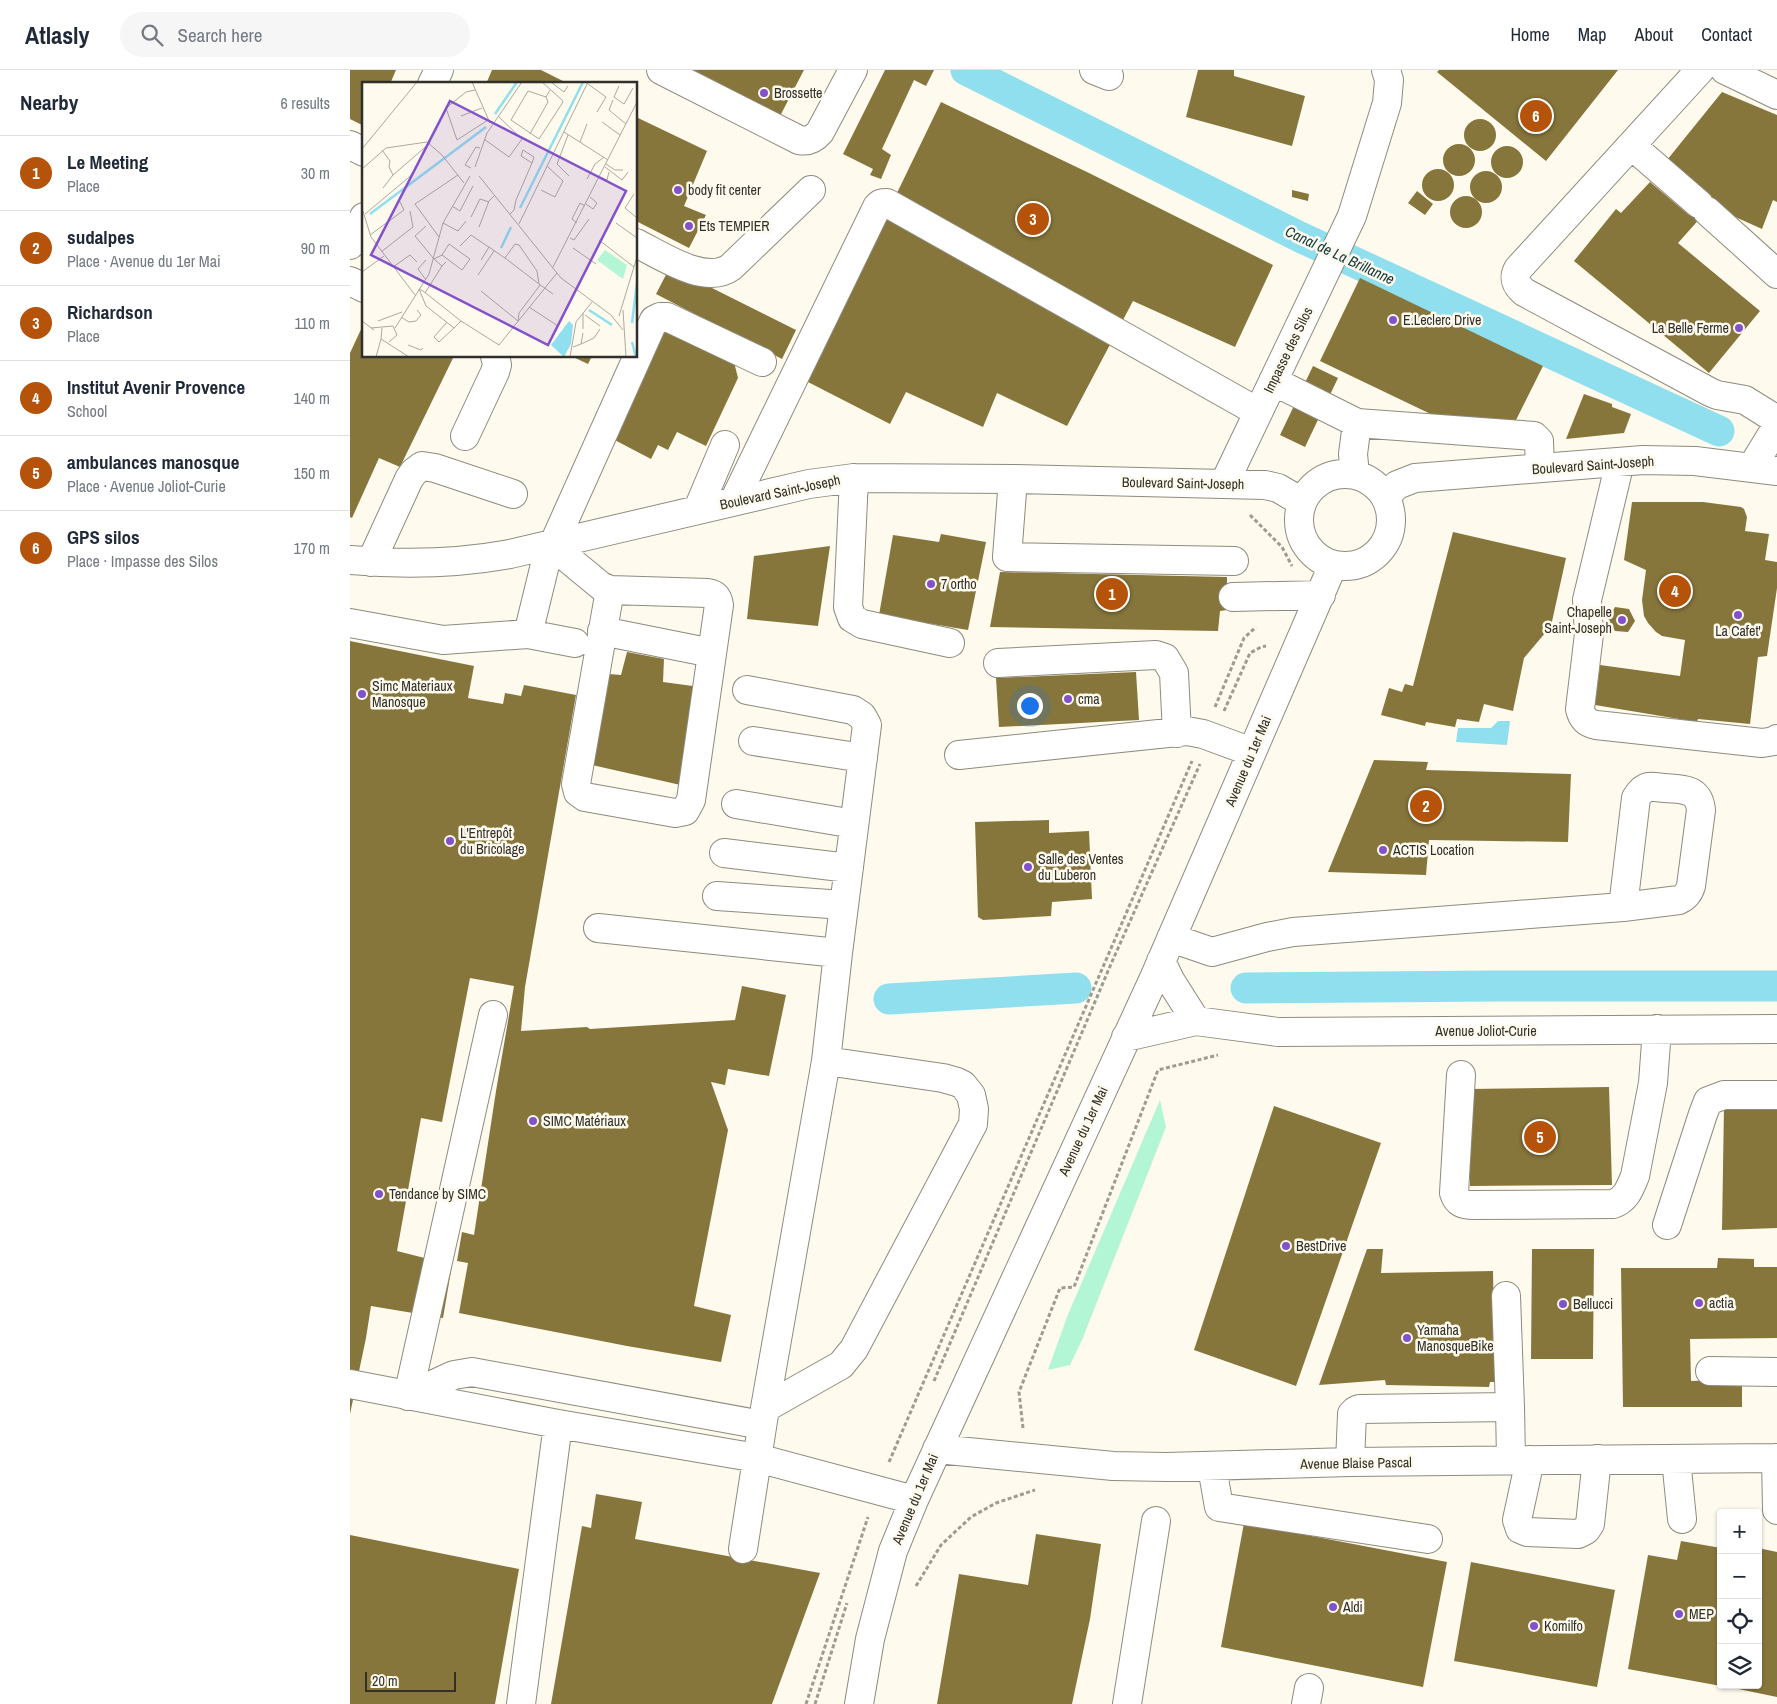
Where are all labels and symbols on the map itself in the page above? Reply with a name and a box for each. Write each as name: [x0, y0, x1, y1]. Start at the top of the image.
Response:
inset map: [362, 82, 638, 358]
place label: Brossette: [774, 84, 823, 102]
marker: Brossette: [758, 87, 770, 99]
pin: 6: [1520, 97, 1552, 135]
place label: body fit center: [688, 181, 761, 199]
marker: body fit center: [672, 184, 684, 196]
pin: 3: [1017, 200, 1049, 238]
place label: Ets TEMPIER: [699, 217, 770, 235]
marker: Ets TEMPIER: [683, 220, 695, 232]
water label: Canal de La Brillanne: [1282, 220, 1398, 290]
street label: Impasse des Silos: [1259, 304, 1317, 396]
place label: E.Leclerc Drive: [1403, 311, 1481, 329]
marker: E.Leclerc Drive: [1387, 314, 1399, 326]
place label: La Belle Ferme: [1652, 319, 1729, 337]
marker: La Belle Ferme: [1733, 322, 1745, 334]
street label: Boulevard Saint-Joseph: [1531, 452, 1655, 478]
street label: Boulevard Saint-Joseph: [718, 470, 842, 514]
street label: Boulevard Saint-Joseph: [1122, 473, 1244, 493]
pin: 4: [1659, 572, 1691, 610]
place label: 7 ortho: [941, 575, 977, 593]
pin: 1: [1096, 575, 1128, 613]
marker: 7 ortho: [925, 578, 937, 590]
place label: Chapelle Saint-Joseph: [1544, 603, 1612, 637]
marker: La Cafet': [1732, 609, 1744, 621]
marker: Chapelle Saint-Joseph: [1616, 614, 1628, 626]
place label: La Cafet': [1715, 622, 1761, 640]
place label: Simc Materiaux Manosque: [372, 677, 453, 711]
marker: Simc Materiaux Manosque: [356, 688, 368, 700]
place label: cma: [1078, 690, 1100, 708]
your location: [1017, 693, 1043, 719]
marker: cma: [1062, 693, 1074, 705]
street label: Avenue du 1er Mai: [1220, 713, 1275, 810]
pin: 2: [1410, 787, 1442, 825]
place label: L'Entrepôt du Bricolage: [460, 824, 524, 858]
marker: L'Entrepôt du Bricolage: [444, 835, 456, 847]
place label: ACTIS Location: [1392, 841, 1474, 859]
marker: ACTIS Location: [1377, 844, 1389, 856]
place label: Salle des Ventes du Luberon: [1038, 850, 1124, 884]
marker: Salle des Ventes du Luberon: [1022, 861, 1034, 873]
street label: Avenue Joliot-Curie: [1434, 1022, 1537, 1040]
street label: Avenue du 1er Mai: [1054, 1083, 1112, 1180]
place label: SIMC Matériaux: [543, 1112, 626, 1130]
marker: SIMC Matériaux: [527, 1115, 539, 1127]
pin: 5: [1524, 1118, 1556, 1156]
place label: Tendance by SIMC: [389, 1185, 486, 1203]
marker: Tendance by SIMC: [373, 1188, 385, 1200]
place label: BestDrive: [1296, 1237, 1346, 1255]
marker: BestDrive: [1280, 1240, 1292, 1252]
place label: actia: [1709, 1294, 1735, 1312]
place label: Bellucci: [1573, 1295, 1613, 1313]
marker: actia: [1693, 1297, 1705, 1309]
marker: Bellucci: [1557, 1298, 1569, 1310]
place label: Yamaha ManosqueBike: [1417, 1321, 1494, 1355]
marker: Yamaha ManosqueBike: [1401, 1332, 1413, 1344]
street label: Avenue du 1er Mai: [887, 1451, 942, 1548]
street label: Avenue Blaise Pascal: [1299, 1453, 1412, 1473]
place label: Aldi: [1342, 1598, 1363, 1616]
marker: Aldi: [1327, 1601, 1339, 1613]
place label: MEP: [1689, 1605, 1714, 1623]
marker: MEP: [1673, 1608, 1685, 1620]
place label: Komilfo: [1544, 1617, 1583, 1635]
marker: Komilfo: [1528, 1620, 1540, 1632]
scale bar: [365, 1669, 456, 1692]

